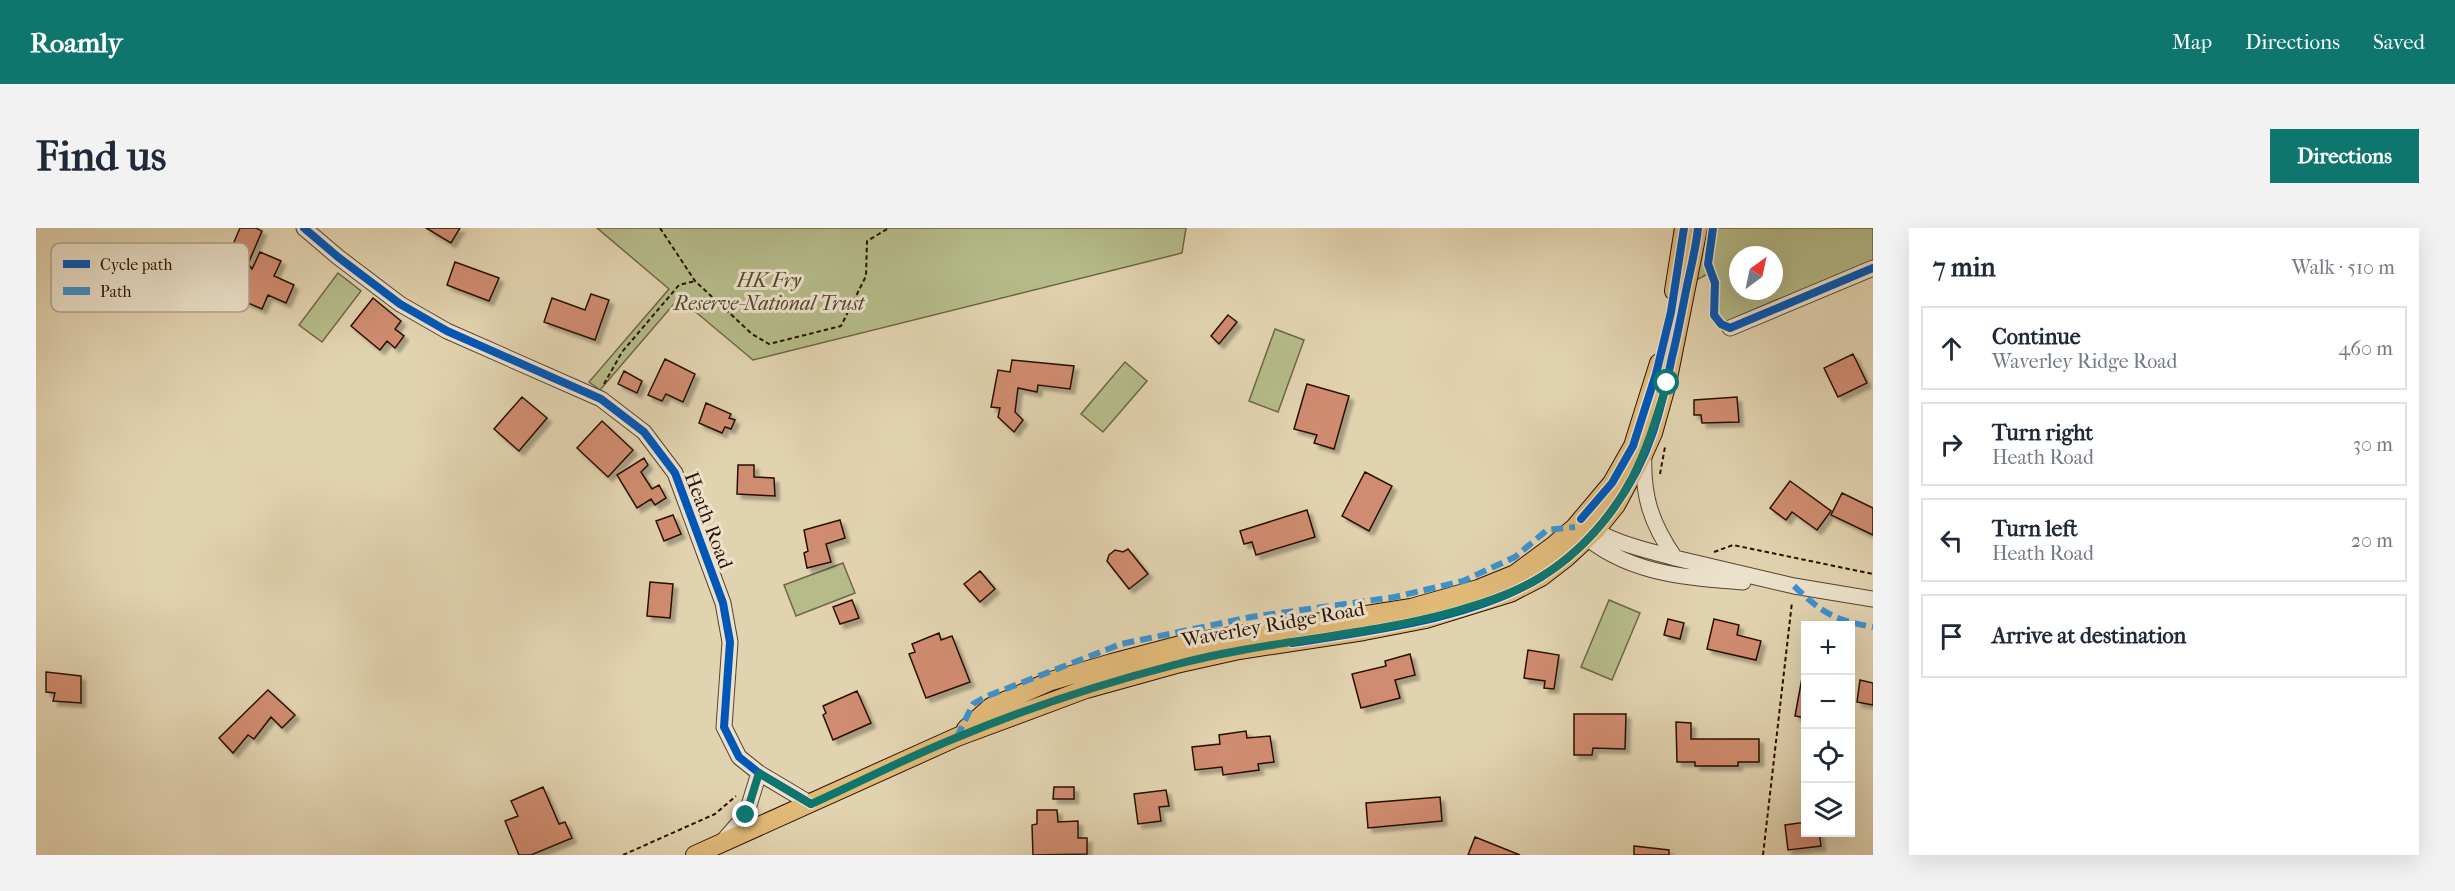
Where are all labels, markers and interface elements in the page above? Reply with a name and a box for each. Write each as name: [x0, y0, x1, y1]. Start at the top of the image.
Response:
text: Roamly: [30, 26, 122, 59]
text: Map: [2172, 30, 2212, 54]
text: Directions: [2245, 30, 2340, 54]
text: Saved: [2373, 30, 2425, 54]
button: Directions: [2270, 129, 2419, 183]
text: Find us: [36, 132, 166, 181]
legend: [51, 243, 249, 312]
north arrow: [1729, 246, 1783, 300]
text: 7 min: [1933, 252, 1996, 283]
text: Cycle path: [100, 255, 172, 274]
text: Walk · 510 m: [2291, 256, 2395, 279]
park label: HK Fry Reserve-National Trust: [672, 269, 866, 315]
text: Path: [100, 282, 132, 301]
text: Continue: [1992, 324, 2081, 350]
icon: ahead: [1935, 332, 1968, 365]
text: 460 m: [2338, 337, 2393, 360]
text: Waverley Ridge Road: [1992, 350, 2177, 373]
route start: [1653, 369, 1679, 395]
text: Turn right: [1992, 420, 2093, 446]
icon: right: [1935, 428, 1968, 461]
text: 30 m: [2353, 433, 2393, 456]
text: Heath Road: [1992, 446, 2094, 469]
street label: Heath Road: [680, 468, 738, 573]
text: Turn left: [1992, 516, 2078, 542]
icon: left: [1935, 524, 1968, 557]
text: 20 m: [2351, 529, 2393, 552]
text: Heath Road: [1992, 542, 2094, 565]
street label: Waverley Ridge Road: [1179, 597, 1368, 652]
icon: arrive: [1935, 620, 1968, 653]
map controls: [1801, 621, 1855, 837]
button: +: [1801, 621, 1855, 675]
text: Arrive at destination: [1992, 623, 2186, 649]
button: −: [1801, 675, 1855, 729]
button: locate: [1801, 729, 1855, 783]
button: layers: [1801, 783, 1855, 837]
route end: [732, 801, 758, 827]

